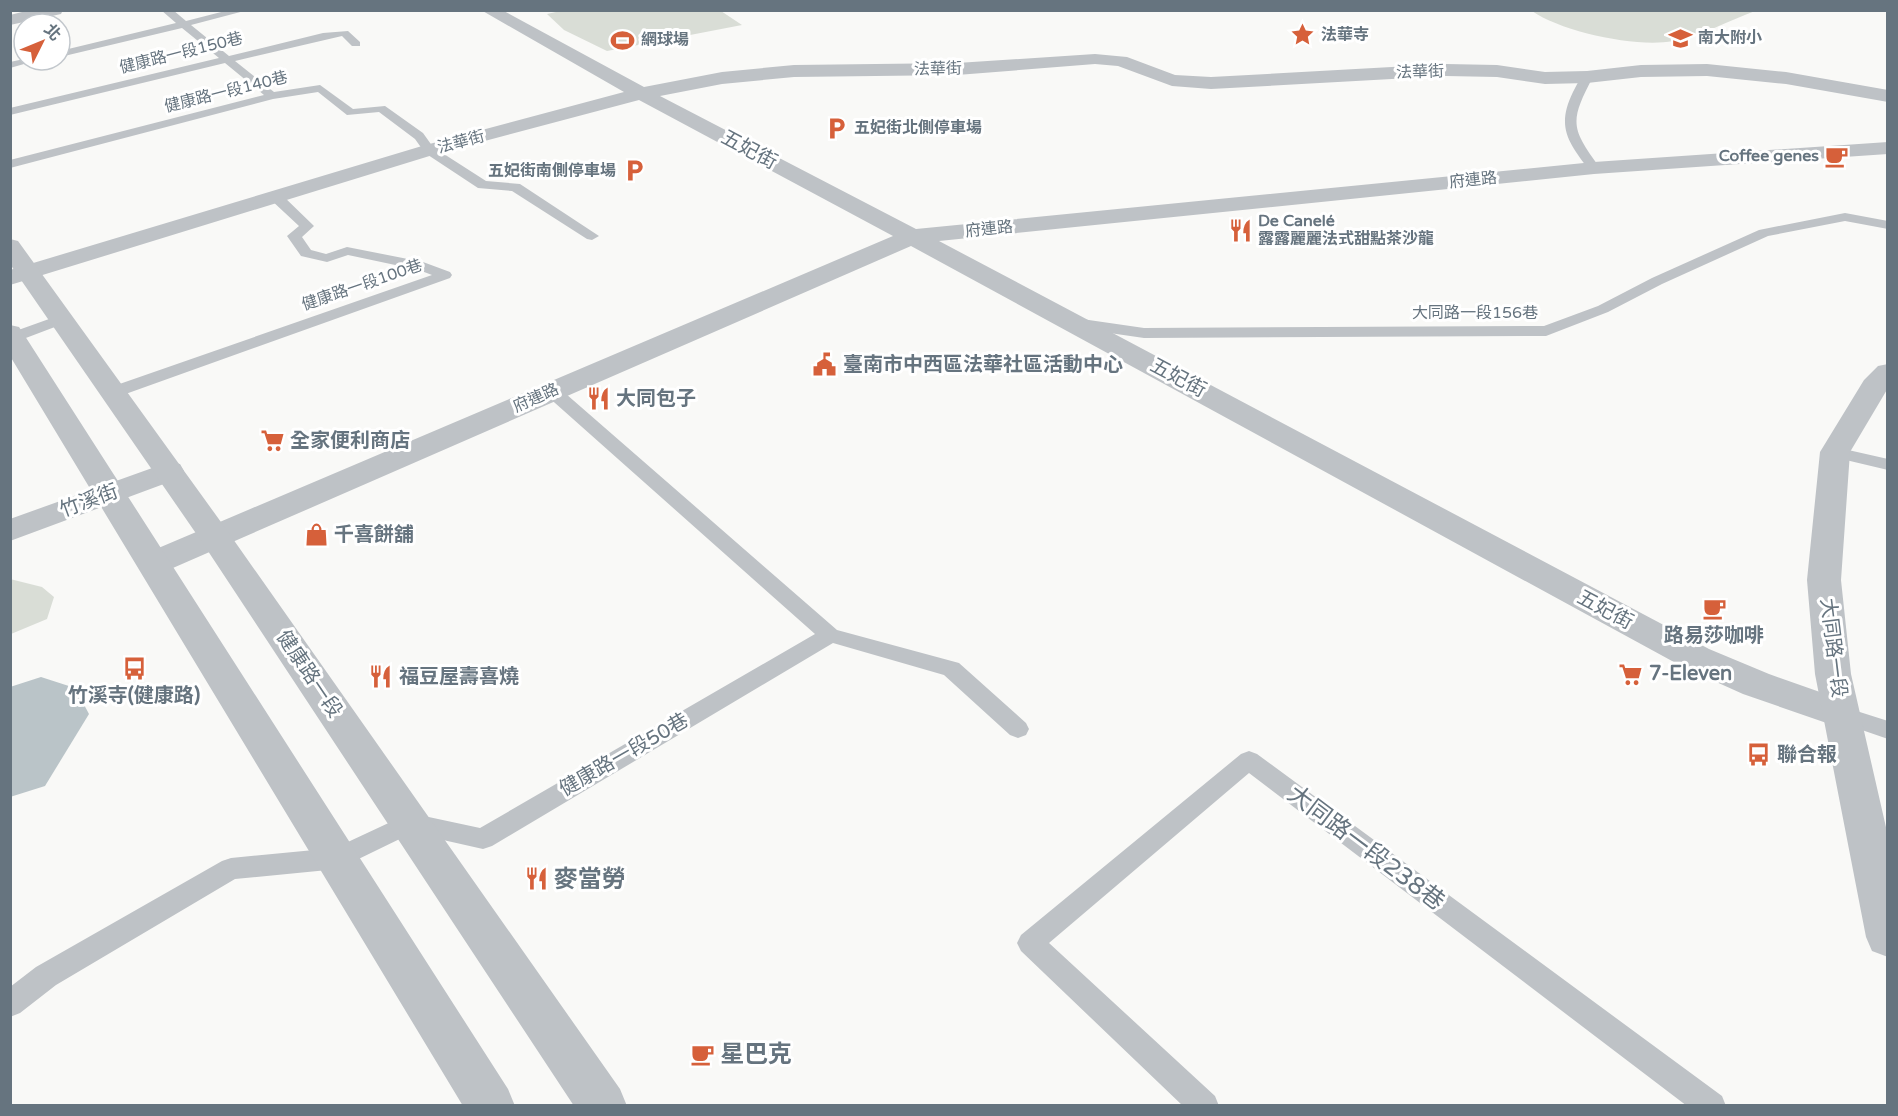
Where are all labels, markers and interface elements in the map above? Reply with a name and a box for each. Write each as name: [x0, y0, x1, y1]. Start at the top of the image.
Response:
north arrow: [12, 12, 72, 72]
text: 北: [39, 20, 65, 45]
place icon: 法華寺: [1290, 22, 1316, 48]
place label: 法華寺: [1321, 25, 1369, 45]
school or university icon: 南大附小: [1667, 25, 1693, 51]
sports icon: 網球場: [610, 27, 636, 53]
street label: 健康路一段150巷: [117, 28, 245, 78]
place label: 南大附小: [1698, 28, 1762, 48]
place label: 網球場: [641, 30, 689, 50]
street label: 法華街: [914, 59, 962, 79]
street label: 法華街: [1396, 61, 1444, 83]
street label: 健康路一段140巷: [162, 67, 290, 117]
parking icon: 五妃街北側停車場: [823, 115, 849, 141]
place label: 五妃街北側停車場: [854, 118, 982, 138]
street label: 五妃街: [717, 125, 781, 175]
street label: 法華街: [435, 126, 487, 158]
cafe icon: Coffee genes: [1824, 143, 1850, 169]
place label: Coffee genes: [1719, 146, 1819, 166]
parking icon: 五妃街南側停車場: [621, 158, 647, 184]
place label: 五妃街南側停車場: [488, 161, 616, 181]
street label: 府連路: [1448, 168, 1498, 192]
place label: De Canelé 露露麗麗法式甜點茶沙龍: [1258, 211, 1434, 249]
street label: 府連路: [964, 217, 1014, 241]
restaurant icon: De Canelé 露露麗麗法式甜點茶沙龍: [1227, 217, 1253, 243]
street label: 健康路一段100巷: [299, 255, 425, 315]
street label: 大同路一段156巷: [1412, 303, 1538, 323]
public building icon: 臺南市中西區法華社區活動中心: [812, 352, 838, 378]
place label: 臺南市中西區法華社區活動中心: [843, 353, 1123, 377]
street label: 五妃街: [1146, 353, 1210, 403]
street label: 府連路: [510, 379, 562, 417]
restaurant icon: 大同包子: [585, 386, 611, 412]
place label: 大同包子: [616, 387, 696, 411]
supermarket icon: 全家便利商店: [259, 428, 285, 454]
place label: 全家便利商店: [290, 429, 410, 453]
street label: 竹溪街: [57, 479, 121, 523]
shop icon: 千喜餅舖: [303, 522, 329, 548]
place label: 千喜餅舖: [334, 523, 414, 547]
street label: 五妃街: [1573, 585, 1637, 635]
cafe icon: 路易莎咖啡: [1701, 596, 1727, 622]
street label: 大同路一段: [1815, 597, 1851, 699]
place label: 路易莎咖啡: [1664, 624, 1764, 648]
street label: 健康路一段: [271, 626, 347, 722]
bus stop icon: 竹溪寺(健康路): [121, 656, 147, 682]
supermarket icon: 7-Eleven: [1618, 661, 1644, 687]
place label: 7-Eleven: [1649, 662, 1732, 686]
restaurant icon: 福豆屋壽喜燒: [368, 664, 394, 690]
place label: 福豆屋壽喜燒: [399, 665, 519, 689]
place label: 竹溪寺(健康路): [68, 684, 200, 708]
street label: 健康路一段50巷: [555, 708, 693, 802]
bus stop icon: 聯合報: [1746, 742, 1772, 768]
place label: 聯合報: [1777, 743, 1837, 767]
street label: 大同路一段238巷: [1282, 779, 1450, 917]
place label: 麥當勞: [554, 865, 626, 894]
restaurant icon: 麥當勞: [523, 866, 549, 892]
place label: 星巴克: [720, 1040, 792, 1069]
cafe icon: 星巴克: [689, 1041, 715, 1067]

